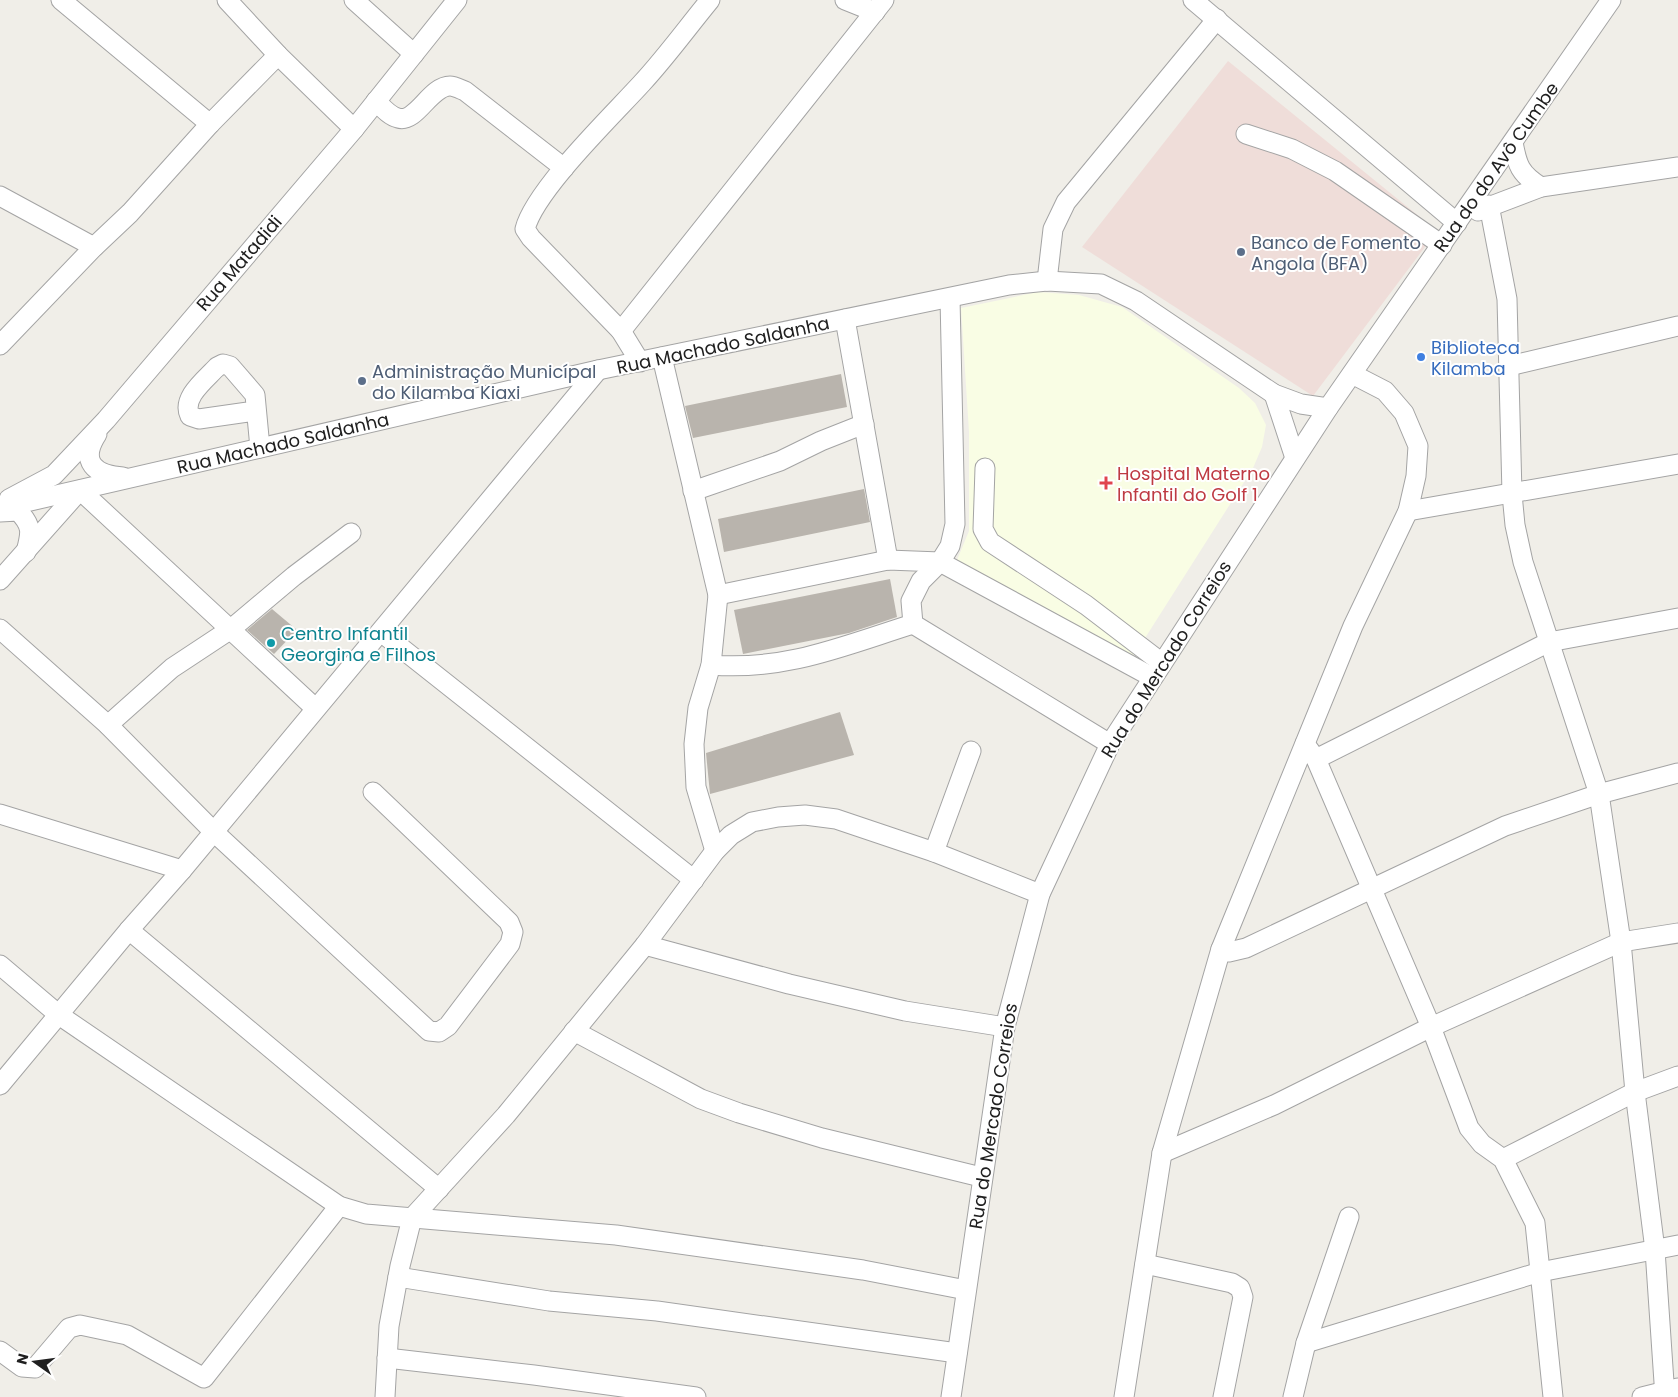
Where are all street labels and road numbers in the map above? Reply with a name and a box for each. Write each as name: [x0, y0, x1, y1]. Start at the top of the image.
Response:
street label: Rua do do Avô Cumbe: [1428, 77, 1564, 257]
street label: Rua Matadidi: [191, 210, 287, 316]
street label: Rua Machado Saldanha: [614, 310, 832, 380]
street label: Rua Machado Saldanha: [175, 406, 391, 480]
street label: Rua do Mercado Correios: [1095, 556, 1237, 762]
street label: Rua do Mercado Correios: [963, 1001, 1023, 1231]

